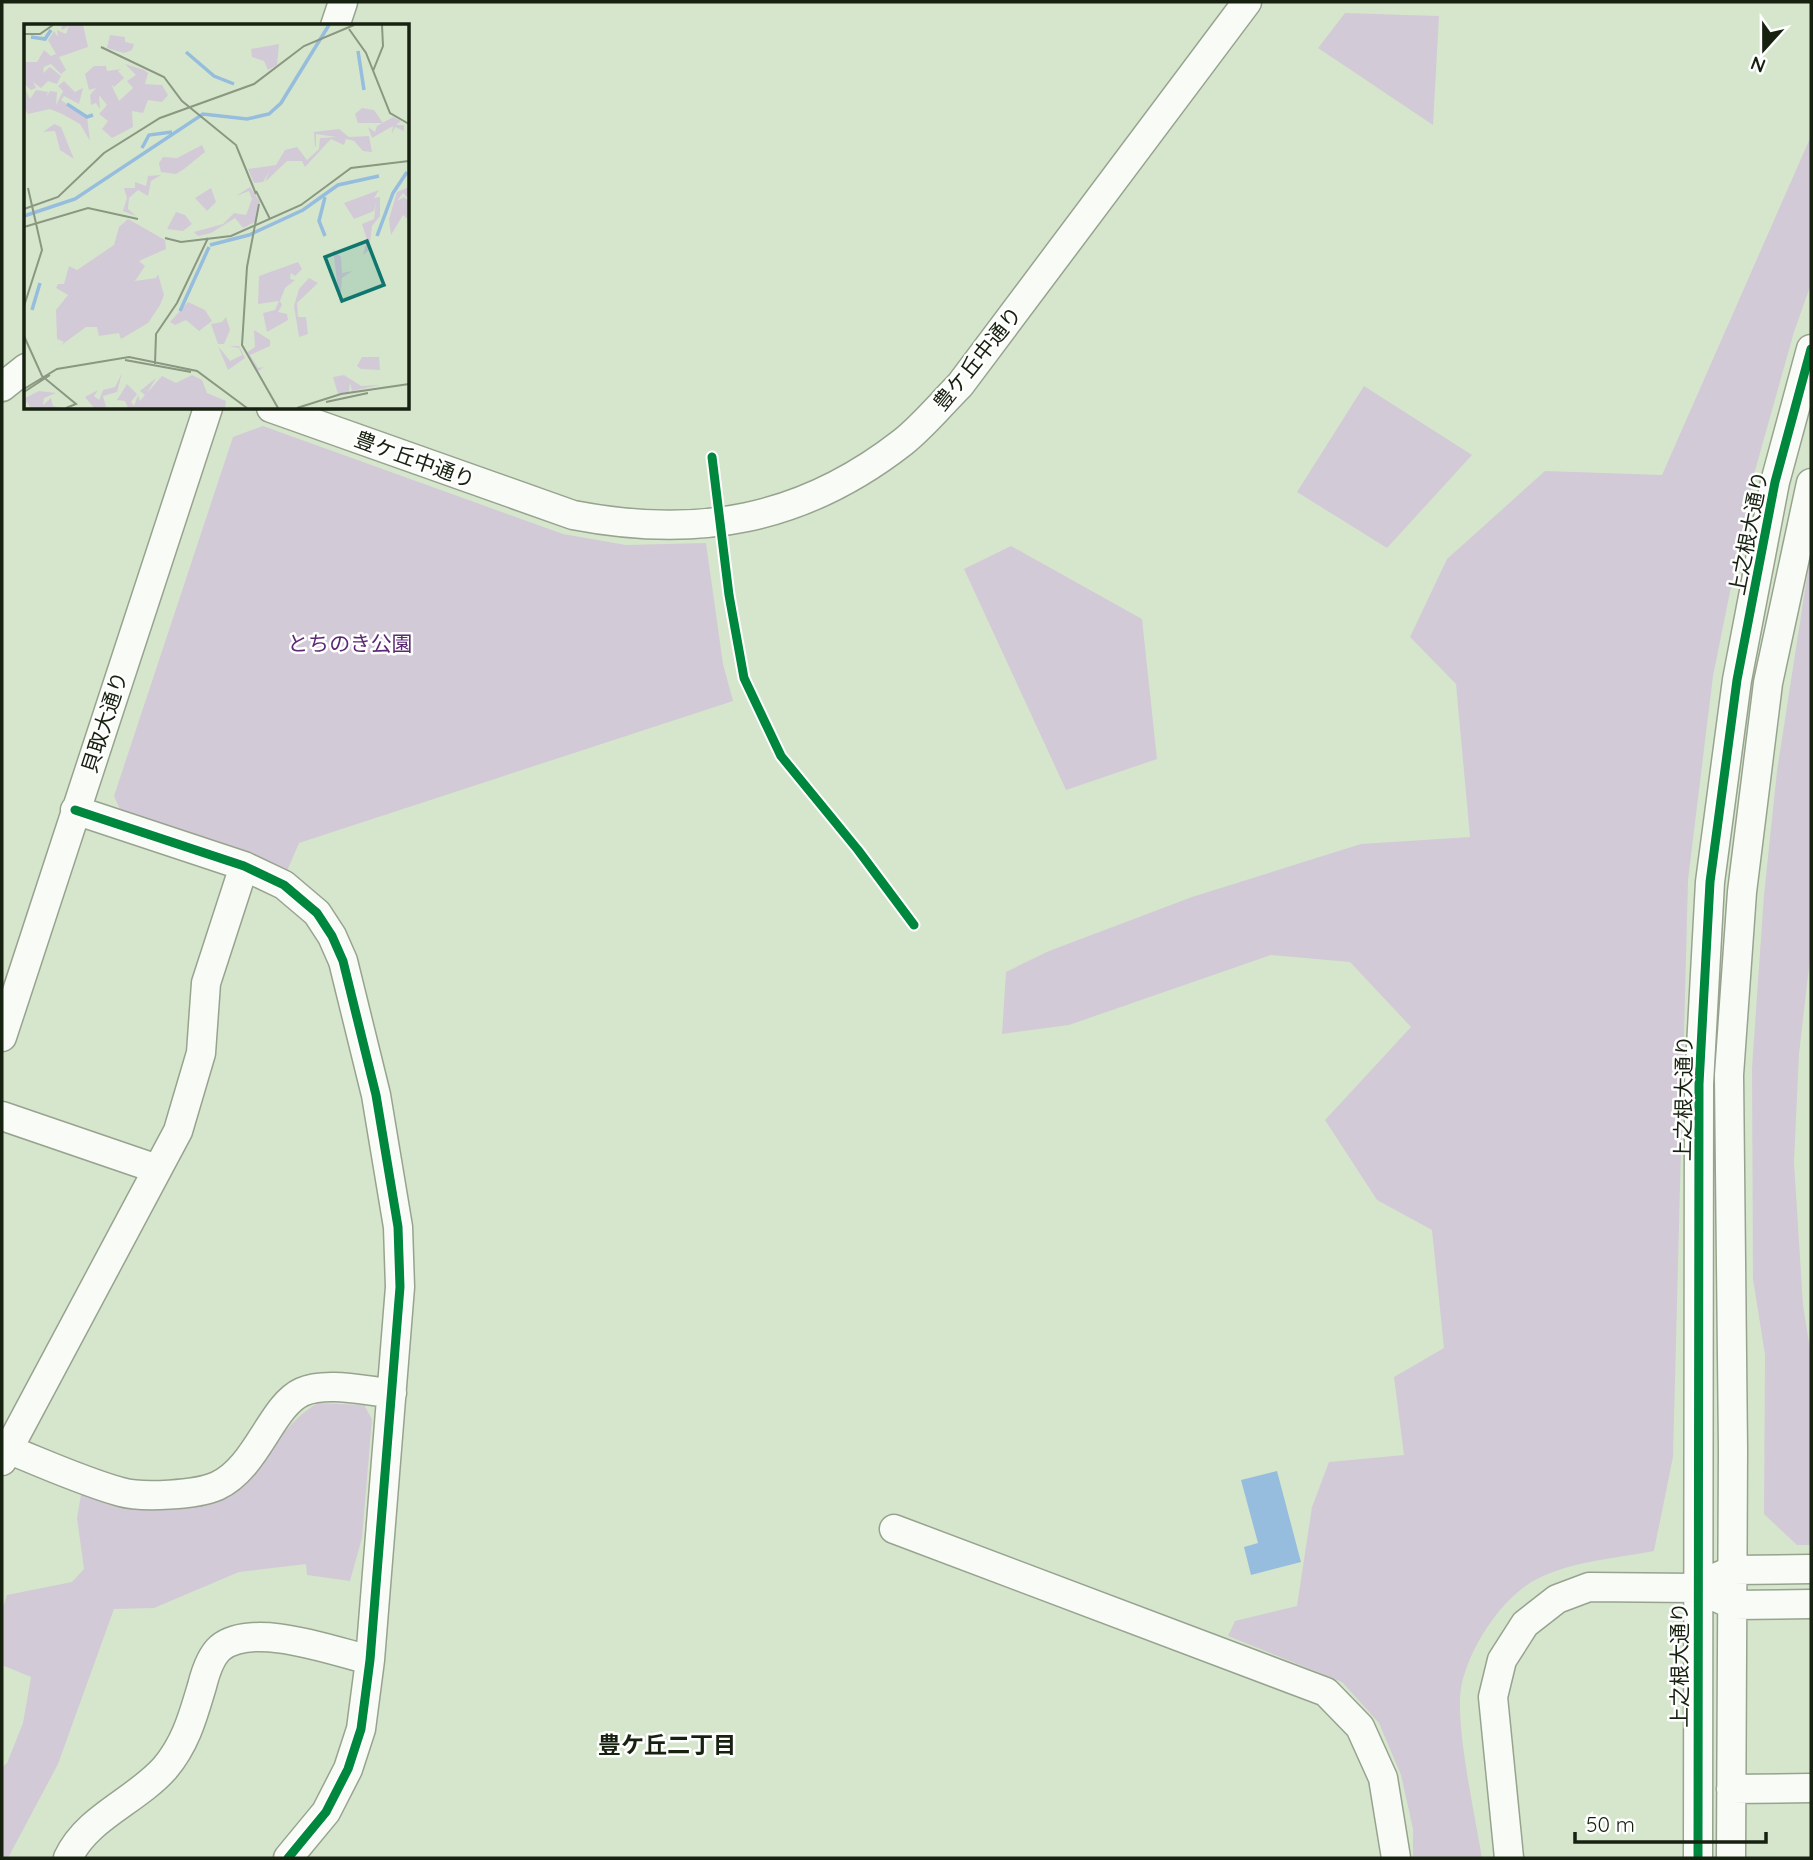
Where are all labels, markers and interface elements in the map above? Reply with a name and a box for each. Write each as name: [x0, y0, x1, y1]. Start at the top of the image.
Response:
north arrow: [1729, 14, 1799, 84]
inset map: [24, 24, 410, 410]
text: N: [1747, 51, 1769, 79]
street label: 豊ケ丘中通り: [927, 301, 1027, 415]
street label: 豊ケ丘中通り: [351, 425, 479, 493]
street label: 上之根大通り: [1723, 469, 1773, 597]
park label: とちのき公園: [287, 630, 413, 656]
street label: 貝取大通り: [75, 668, 133, 776]
street label: 上之根大通り: [1669, 1035, 1697, 1161]
street label: 上之根大通り: [1666, 1602, 1692, 1728]
district label: 豊ケ丘二丁目: [598, 1730, 736, 1759]
scale bar: [1575, 1800, 1766, 1844]
text: 50 m: [1586, 1811, 1635, 1837]

